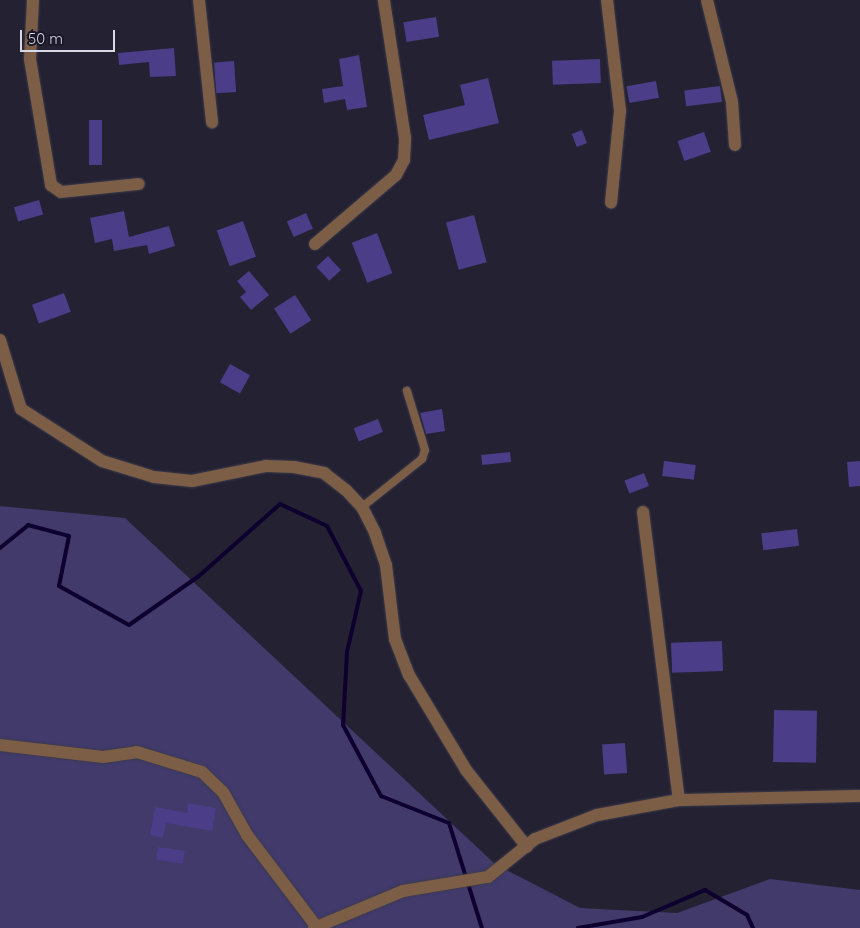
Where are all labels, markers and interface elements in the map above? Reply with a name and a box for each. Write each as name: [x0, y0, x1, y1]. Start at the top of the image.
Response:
scale bar: [22, 20, 118, 52]
text: 50 m: [28, 29, 63, 48]

